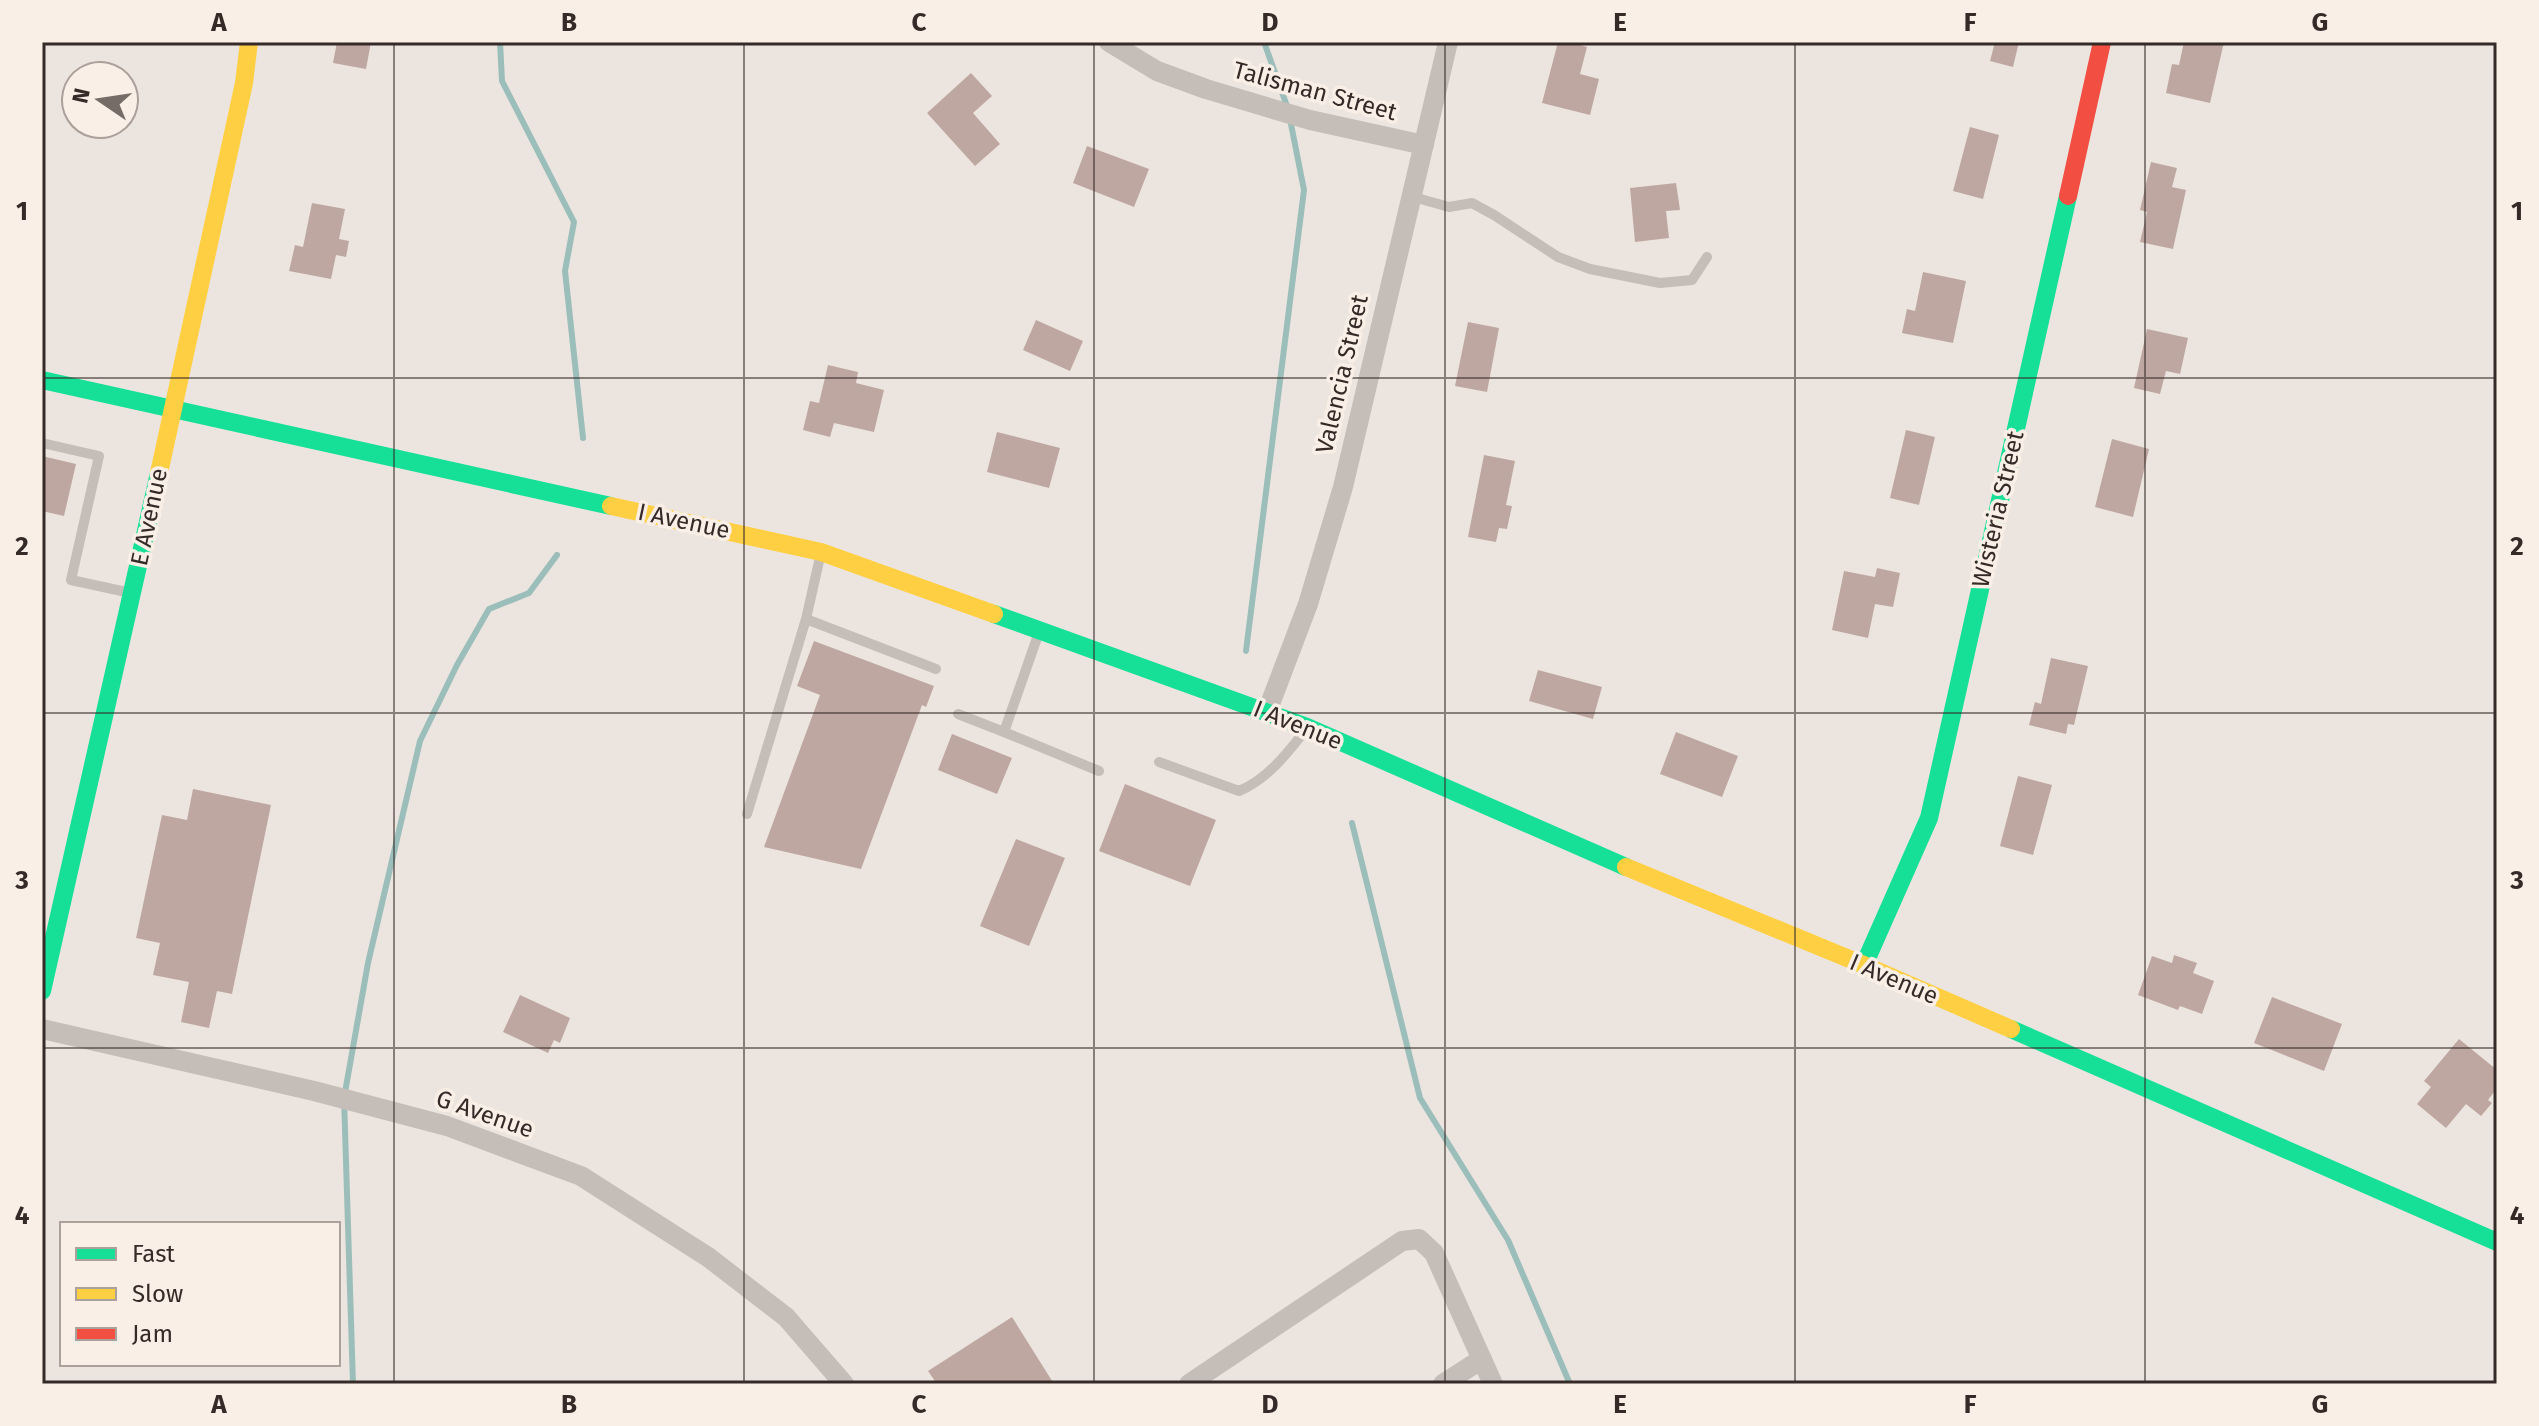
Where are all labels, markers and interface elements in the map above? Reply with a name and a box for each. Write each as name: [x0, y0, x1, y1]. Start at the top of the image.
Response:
text: A: [210, 7, 227, 38]
text: B: [561, 7, 577, 38]
text: C: [912, 7, 927, 38]
text: D: [1262, 7, 1279, 38]
text: E: [1613, 7, 1627, 38]
text: F: [1964, 7, 1977, 38]
text: G: [2312, 7, 2328, 38]
street label: Talisman Street: [1230, 56, 1400, 126]
north arrow: [60, 60, 140, 140]
text: N: [66, 85, 96, 106]
text: 1: [16, 196, 28, 227]
text: 1: [2511, 196, 2523, 227]
street label: Valencia Street: [1310, 292, 1374, 456]
street label: Wisteria Street: [1966, 428, 2030, 590]
street label: E Avenue: [125, 466, 173, 568]
street label: I Avenue: [636, 498, 732, 544]
text: 2: [15, 531, 29, 562]
text: 2: [2510, 531, 2524, 562]
street label: I Avenue: [1250, 695, 1346, 755]
text: 3: [14, 865, 29, 896]
text: 3: [2509, 865, 2524, 896]
street label: I Avenue: [1846, 948, 1942, 1010]
street label: G Avenue: [433, 1084, 537, 1144]
text: 4: [15, 1200, 30, 1231]
text: 4: [2510, 1200, 2525, 1231]
legend: [60, 1222, 340, 1366]
text: Fast: [132, 1240, 175, 1268]
text: Slow: [132, 1280, 183, 1308]
text: Jam: [132, 1320, 173, 1348]
text: A: [210, 1389, 227, 1420]
text: B: [561, 1389, 577, 1420]
text: C: [912, 1389, 927, 1420]
text: D: [1262, 1389, 1279, 1420]
text: E: [1613, 1389, 1627, 1420]
text: F: [1964, 1389, 1977, 1420]
text: G: [2312, 1389, 2328, 1420]

